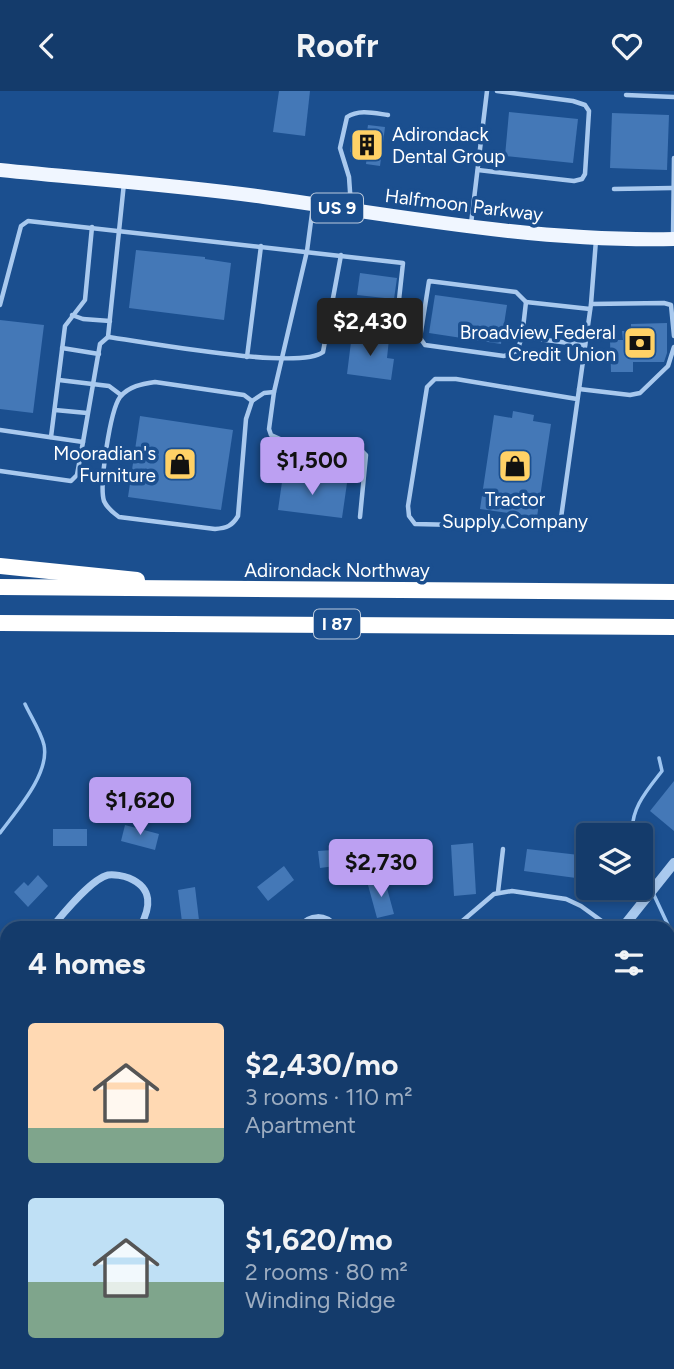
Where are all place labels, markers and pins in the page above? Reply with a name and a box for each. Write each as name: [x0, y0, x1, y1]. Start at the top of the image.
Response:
place label: Adirondack Dental Group: [392, 123, 505, 168]
building icon: Adirondack Dental Group: [348, 126, 386, 164]
pin: $2,430: [313, 299, 427, 358]
place label: Broadview Federal Credit Union: [460, 321, 616, 366]
bank icon: Broadview Federal Credit Union: [621, 324, 659, 362]
pin: $1,500: [255, 437, 369, 497]
place label: Mooradian's Furniture: [53, 442, 156, 487]
shop icon: Mooradian's Furniture: [161, 445, 199, 483]
shop icon: Tractor Supply Company: [496, 447, 534, 485]
place label: Tractor Supply Company: [442, 488, 588, 533]
pin: $1,620: [83, 777, 197, 837]
pin: $2,730: [324, 839, 438, 899]

